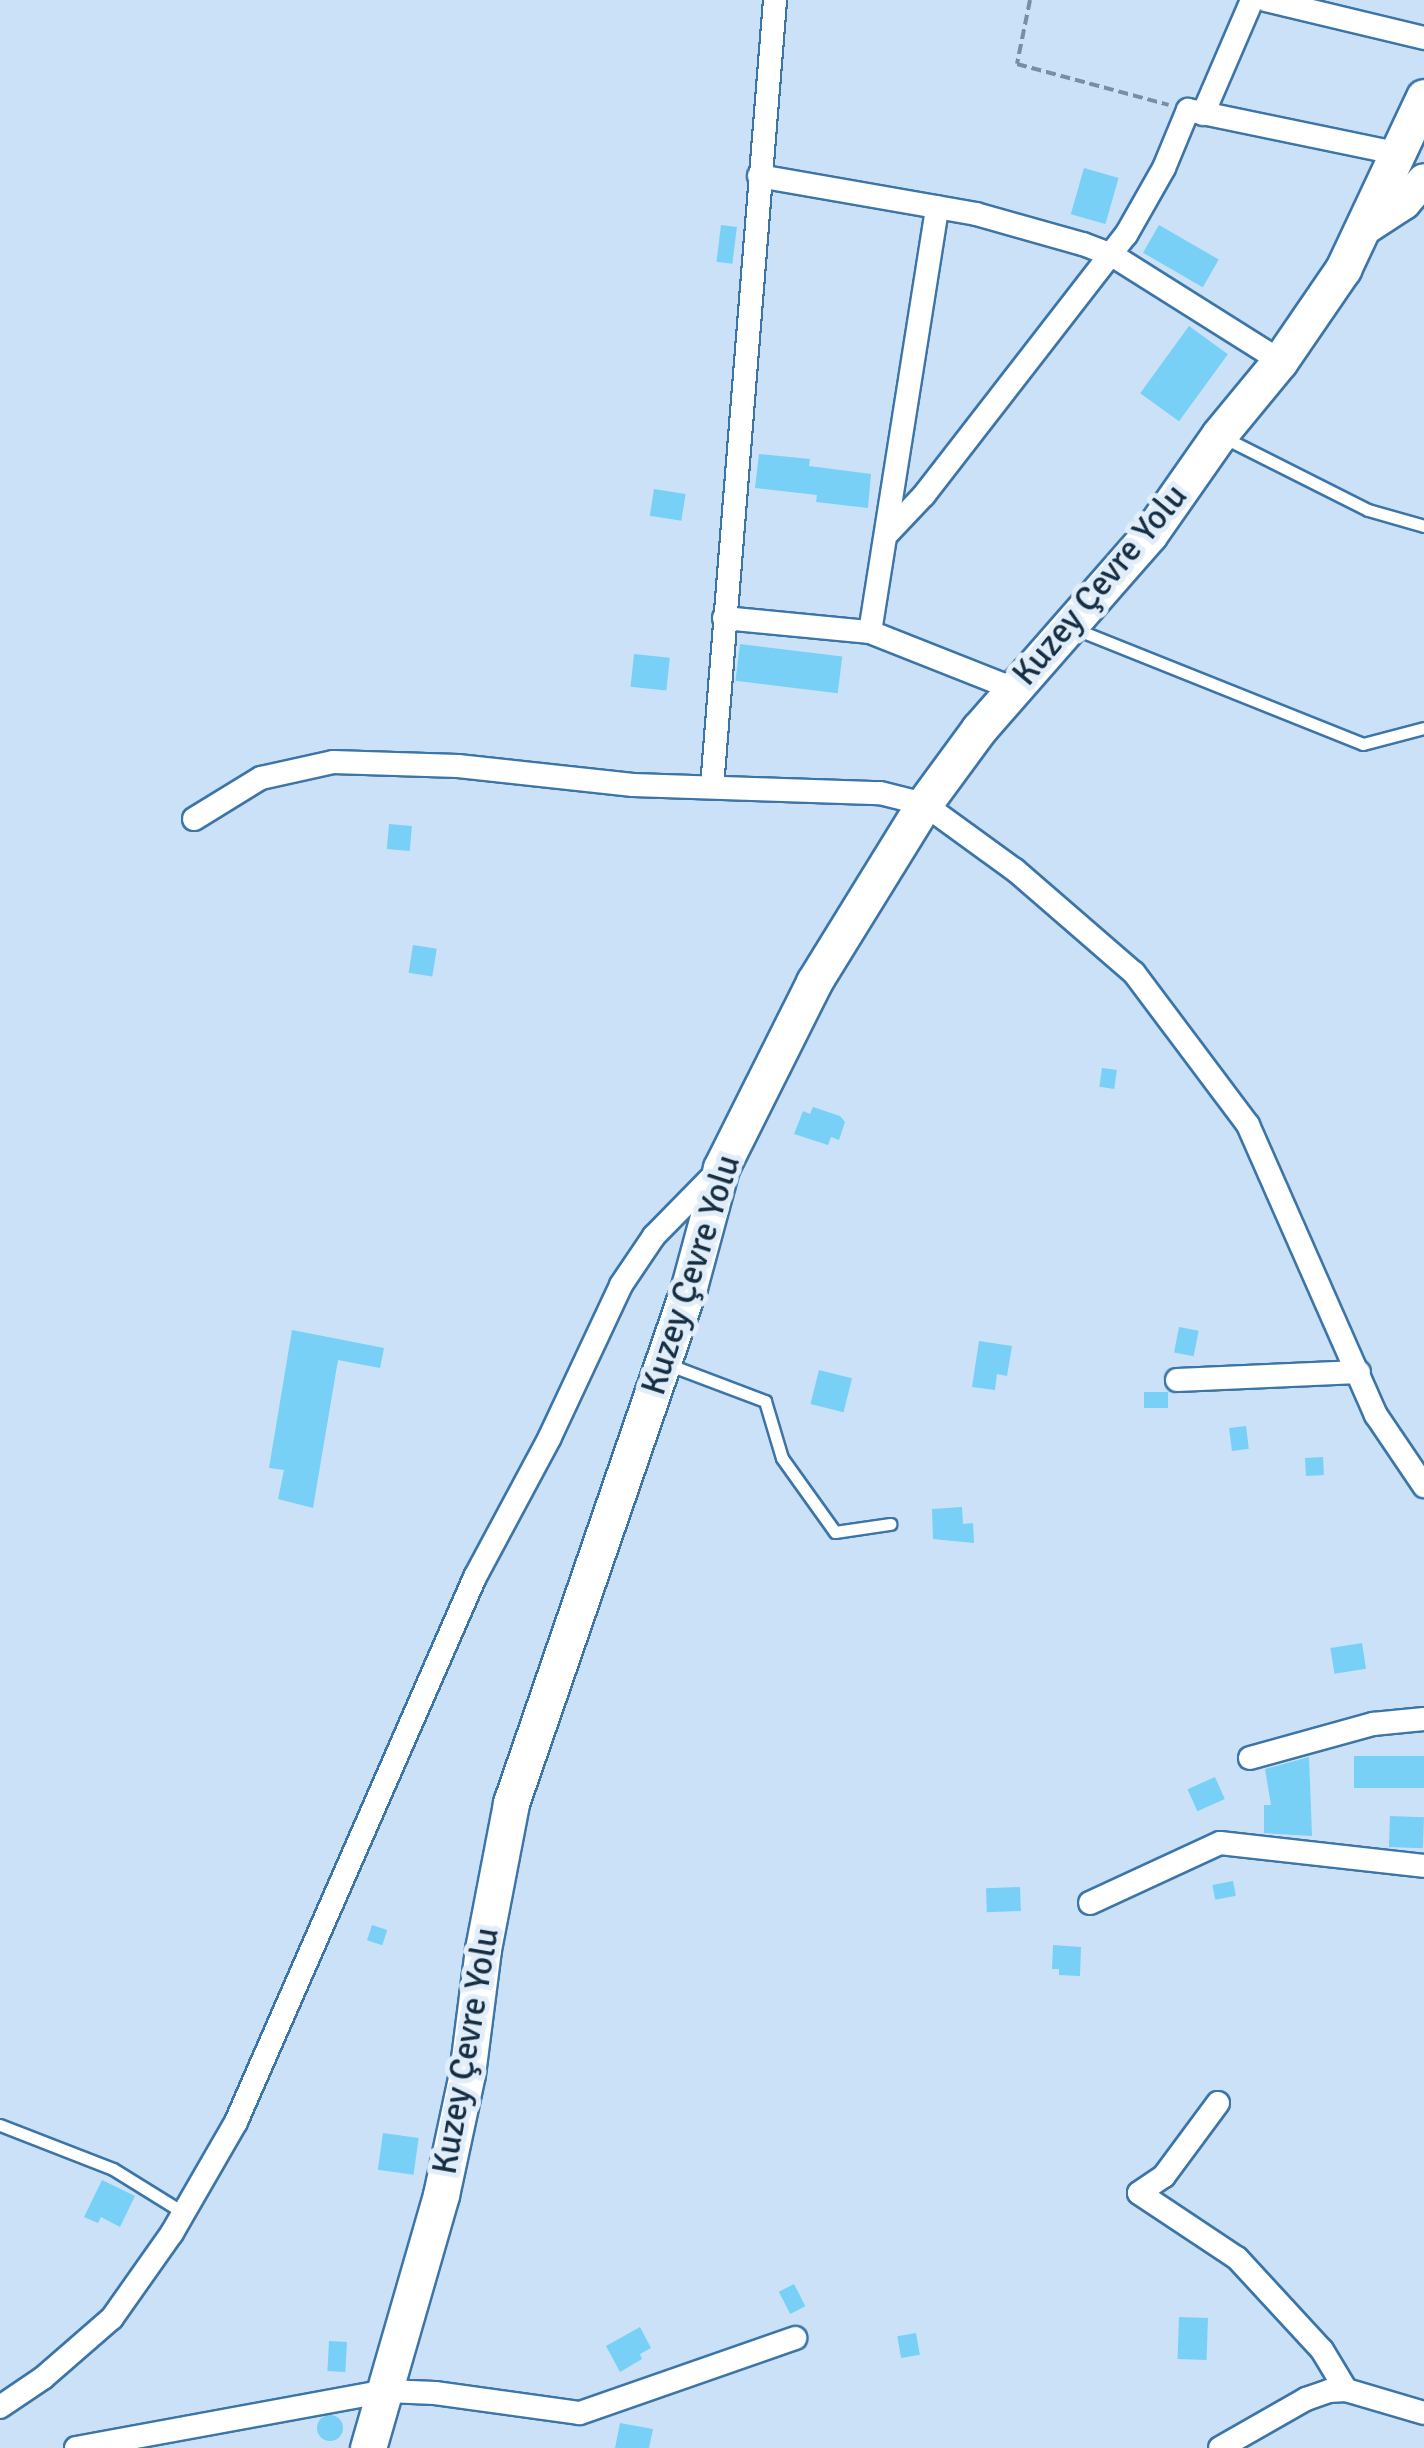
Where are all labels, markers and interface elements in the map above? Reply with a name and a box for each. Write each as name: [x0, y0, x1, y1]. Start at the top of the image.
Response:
street label: Kuzey Çevre Yolu: [1004, 476, 1196, 694]
street label: Kuzey Çevre Yolu: [632, 1150, 750, 1400]
street label: Kuzey Çevre Yolu: [424, 1924, 508, 2178]

